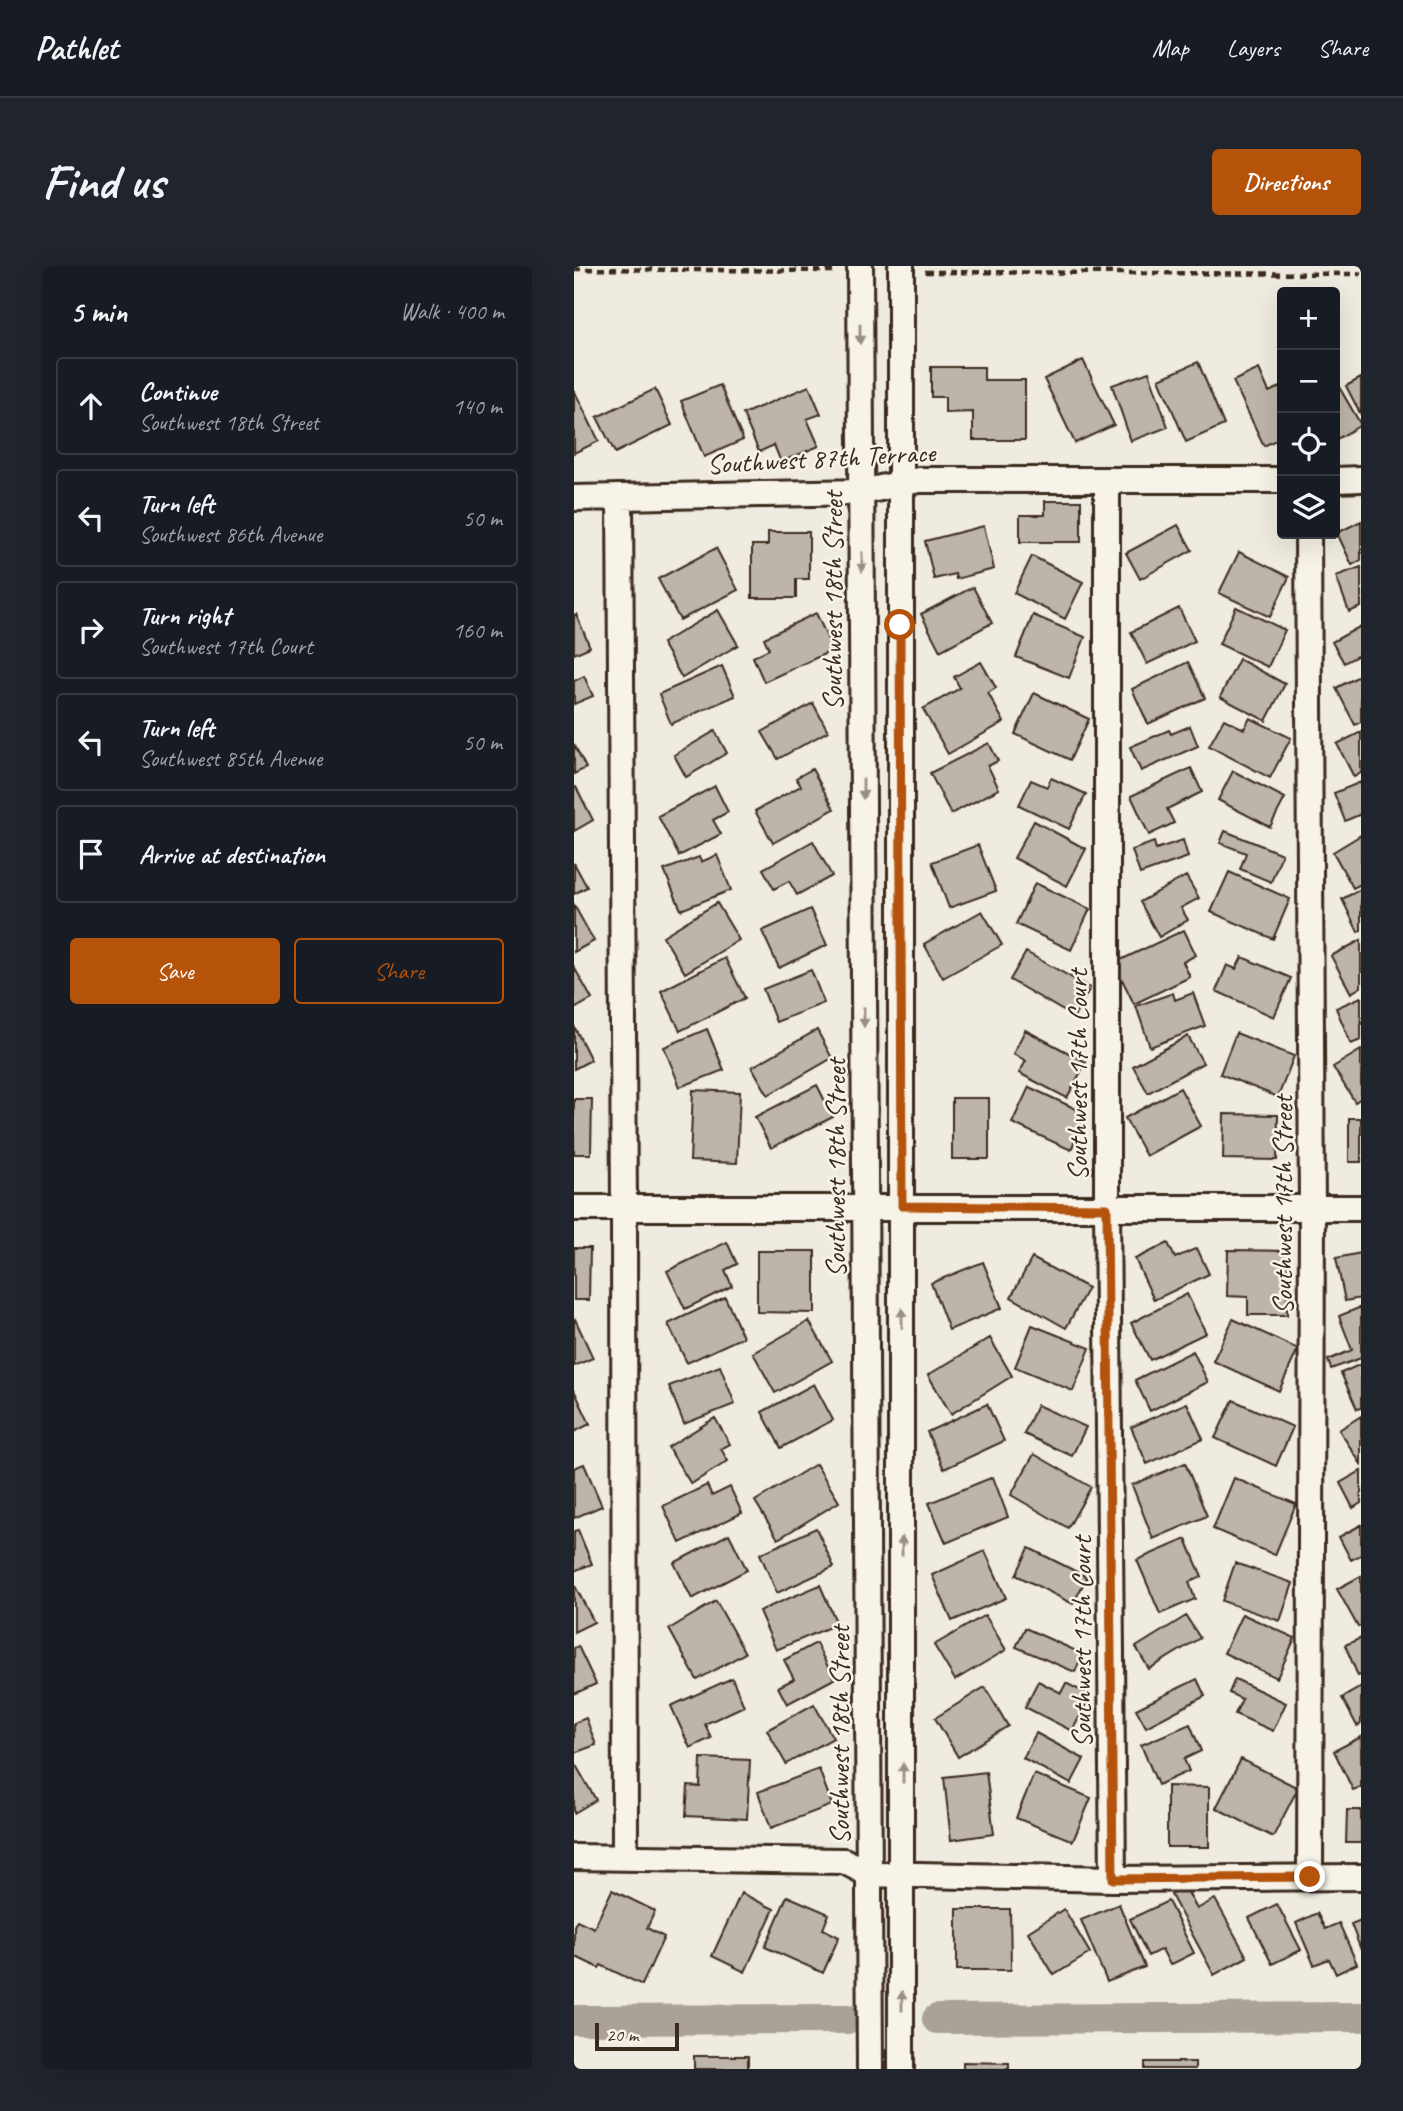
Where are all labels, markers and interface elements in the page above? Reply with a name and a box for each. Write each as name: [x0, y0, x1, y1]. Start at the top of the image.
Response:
text: Pathlet: [35, 27, 118, 69]
text: Map: [1152, 33, 1189, 63]
text: Layers: [1227, 33, 1280, 63]
text: Share: [1318, 33, 1368, 63]
button: Directions: [1212, 149, 1361, 215]
text: Find us: [42, 151, 164, 213]
map controls: [1277, 287, 1340, 539]
button: +: [1277, 287, 1340, 350]
text: 5 min: [70, 293, 127, 331]
text: Walk · 400 m: [400, 297, 504, 326]
one-way arrow: [854, 323, 866, 345]
button: −: [1277, 350, 1340, 413]
text: Continue: [139, 375, 217, 408]
icon: ahead: [72, 387, 110, 425]
text: 140 m: [453, 392, 502, 421]
text: Southwest 18th Street: [139, 408, 319, 437]
button: locate: [1277, 413, 1340, 476]
street label: Southwest 87th Terrace: [706, 434, 938, 481]
button: layers: [1277, 476, 1340, 539]
text: Turn left: [139, 487, 214, 520]
street label: Southwest 18th Street: [815, 489, 850, 711]
icon: left: [72, 499, 110, 537]
text: 50 m: [463, 504, 502, 533]
text: Southwest 86th Avenue: [139, 520, 322, 549]
one-way arrow: [856, 551, 868, 573]
text: Turn right: [139, 599, 230, 632]
route start: [884, 609, 915, 640]
icon: right: [72, 611, 110, 649]
text: 160 m: [453, 616, 502, 645]
text: Southwest 17th Court: [139, 632, 313, 661]
text: Turn left: [139, 711, 214, 744]
icon: left: [72, 723, 110, 761]
text: 50 m: [463, 728, 502, 757]
text: Southwest 85th Avenue: [139, 744, 322, 773]
one-way arrow: [857, 778, 869, 800]
icon: arrive: [72, 835, 110, 873]
text: Arrive at destination: [139, 838, 325, 871]
button: Save: [70, 938, 280, 1004]
button: Share: [294, 938, 504, 1004]
street label: Southwest 17th Court: [1060, 967, 1095, 1181]
one-way arrow: [858, 1006, 870, 1028]
street label: Southwest 18th Street: [818, 1056, 853, 1278]
street label: Southwest 17th Street: [1265, 1093, 1300, 1315]
one-way arrow: [896, 1307, 908, 1329]
street label: Southwest 17th Court: [1064, 1534, 1099, 1748]
one-way arrow: [896, 1535, 908, 1557]
street label: Southwest 18th Street: [822, 1623, 857, 1845]
one-way arrow: [897, 1762, 909, 1784]
route end: [1294, 1861, 1325, 1892]
one-way arrow: [896, 1990, 908, 2012]
scale bar: [595, 2020, 679, 2052]
text: 20 m: [606, 2023, 638, 2047]

